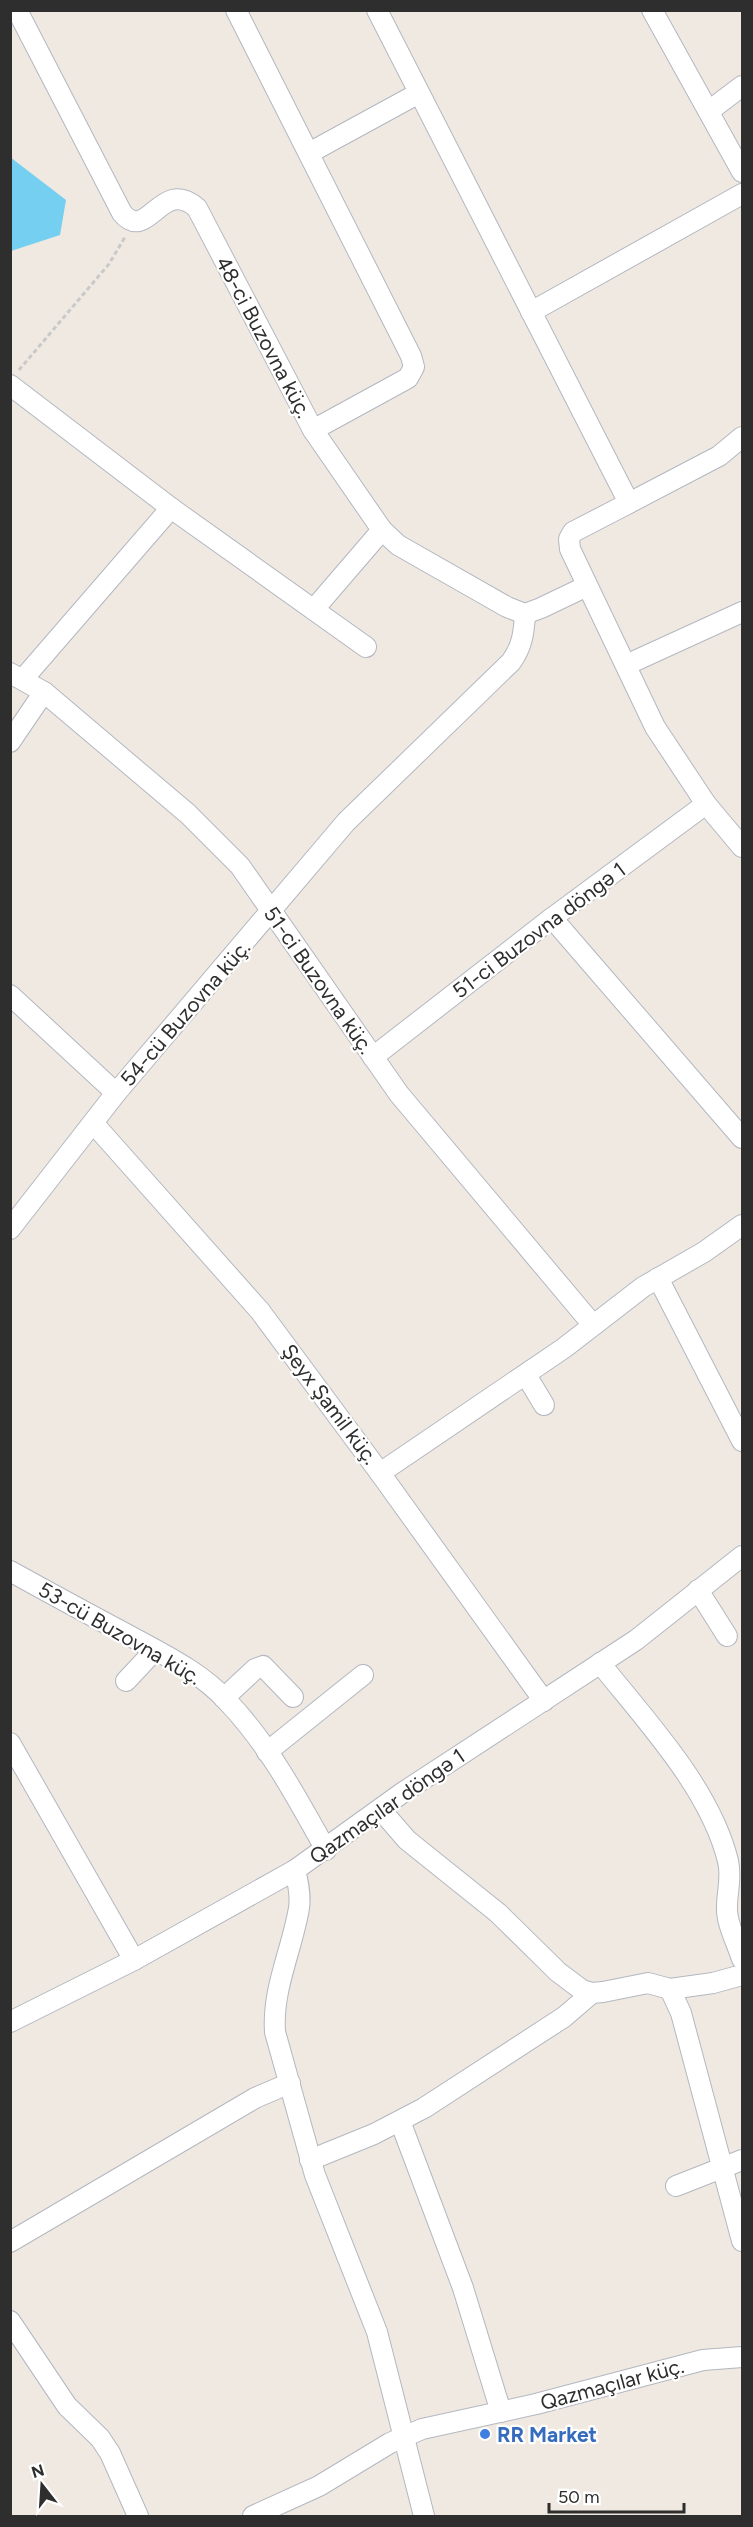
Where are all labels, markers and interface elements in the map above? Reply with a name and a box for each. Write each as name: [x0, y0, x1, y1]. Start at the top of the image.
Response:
street label: 48-ci Buzovna küç.: [211, 252, 317, 422]
street label: 51-ci Buzovna döngə 1: [448, 857, 630, 1003]
street label: 51-ci Buzovna küç.: [259, 902, 379, 1058]
street label: 54-cü Buzovna küç.: [115, 935, 255, 1091]
street label: Şeyx Şamil küç.: [277, 1339, 383, 1469]
street label: 53-cü Buzovna küç.: [34, 1576, 206, 1690]
street label: Qazmaçılar döngə 1: [305, 1743, 469, 1869]
street label: Qazmaçılar küç.: [538, 2353, 686, 2415]
place label: RR Market: [497, 2422, 597, 2447]
marker: RR Market: [478, 2427, 492, 2441]
north arrow: [12, 2455, 72, 2515]
text: N: [29, 2460, 46, 2482]
scale bar: [549, 2476, 684, 2514]
text: 50 m: [558, 2486, 600, 2508]

